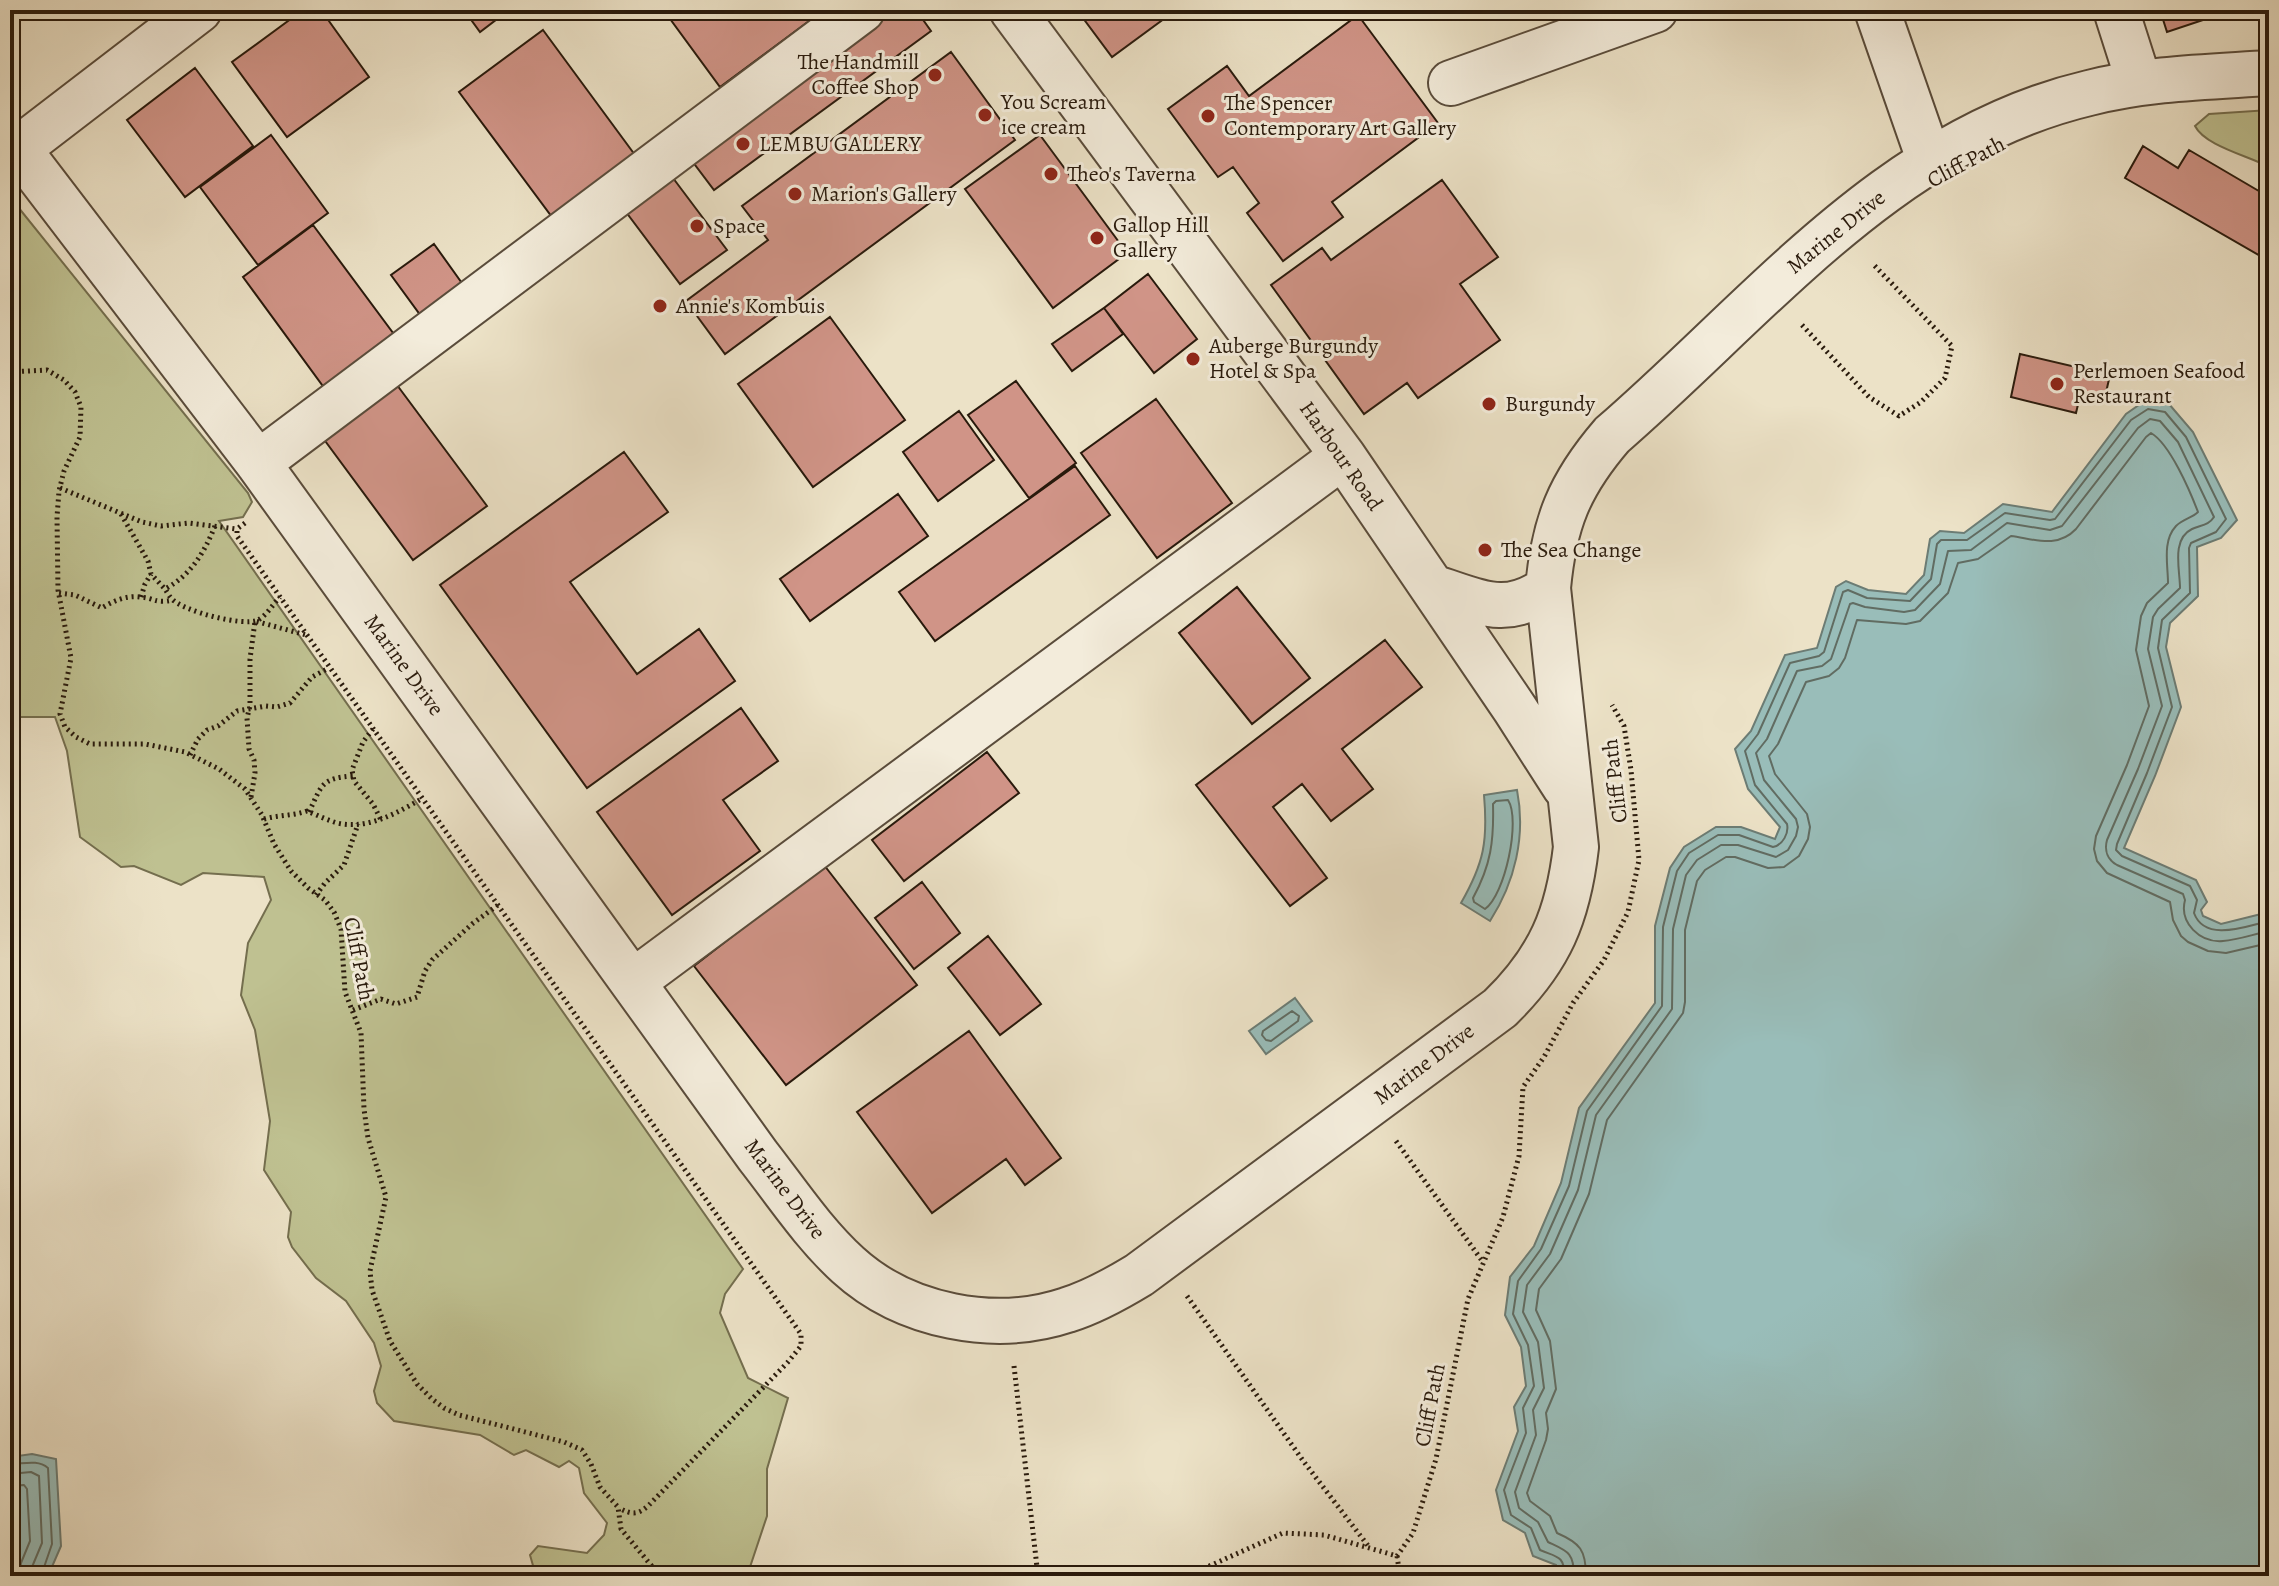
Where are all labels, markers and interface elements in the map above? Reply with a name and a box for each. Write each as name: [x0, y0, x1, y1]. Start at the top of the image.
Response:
place label: The Handmill Coffee Shop: [797, 47, 919, 102]
marker: The Handmill Coffee Shop: [926, 66, 944, 84]
place label: You Scream ice cream: [1000, 87, 1106, 142]
place label: The Spencer Contemporary Art Gallery: [1224, 88, 1456, 143]
marker: You Scream ice cream: [976, 106, 994, 124]
marker: The Spencer Contemporary Art Gallery: [1199, 107, 1217, 125]
place label: LEMBU GALLERY: [759, 129, 922, 159]
street label: Cliff Path: [1922, 129, 2011, 195]
marker: LEMBU GALLERY: [734, 135, 752, 153]
place label: Theo's Taverna: [1067, 159, 1197, 189]
marker: Theo's Taverna: [1042, 165, 1060, 183]
place label: Marion's Gallery: [811, 179, 957, 209]
street label: Marine Drive: [1780, 183, 1892, 281]
marker: Marion's Gallery: [786, 185, 804, 203]
place label: Gallop Hill Gallery: [1113, 210, 1209, 265]
place label: Space: [713, 211, 765, 241]
marker: Space: [688, 217, 706, 235]
marker: Gallop Hill Gallery: [1088, 229, 1106, 247]
place label: Annie's Kombuis: [675, 291, 825, 321]
marker: Annie's Kombuis: [651, 297, 669, 315]
place label: Auberge Burgundy Hotel & Spa: [1208, 331, 1378, 386]
marker: Auberge Burgundy Hotel & Spa: [1184, 350, 1202, 368]
place label: Perlemoen Seafood Restaurant: [2073, 356, 2245, 411]
marker: Perlemoen Seafood Restaurant: [2048, 375, 2066, 393]
place label: Burgundy: [1505, 389, 1595, 419]
street label: Harbour Road: [1292, 395, 1390, 517]
marker: Burgundy: [1480, 395, 1498, 413]
place label: The Sea Change: [1501, 535, 1641, 565]
marker: The Sea Change: [1476, 541, 1494, 559]
street label: Marine Drive: [357, 608, 451, 722]
street label: Cliff Path: [1595, 737, 1635, 825]
street label: Cliff Path: [336, 915, 382, 1004]
street label: Marine Drive: [1367, 1016, 1481, 1112]
street label: Marine Drive: [737, 1132, 833, 1246]
street label: Cliff Path: [1407, 1360, 1453, 1449]

